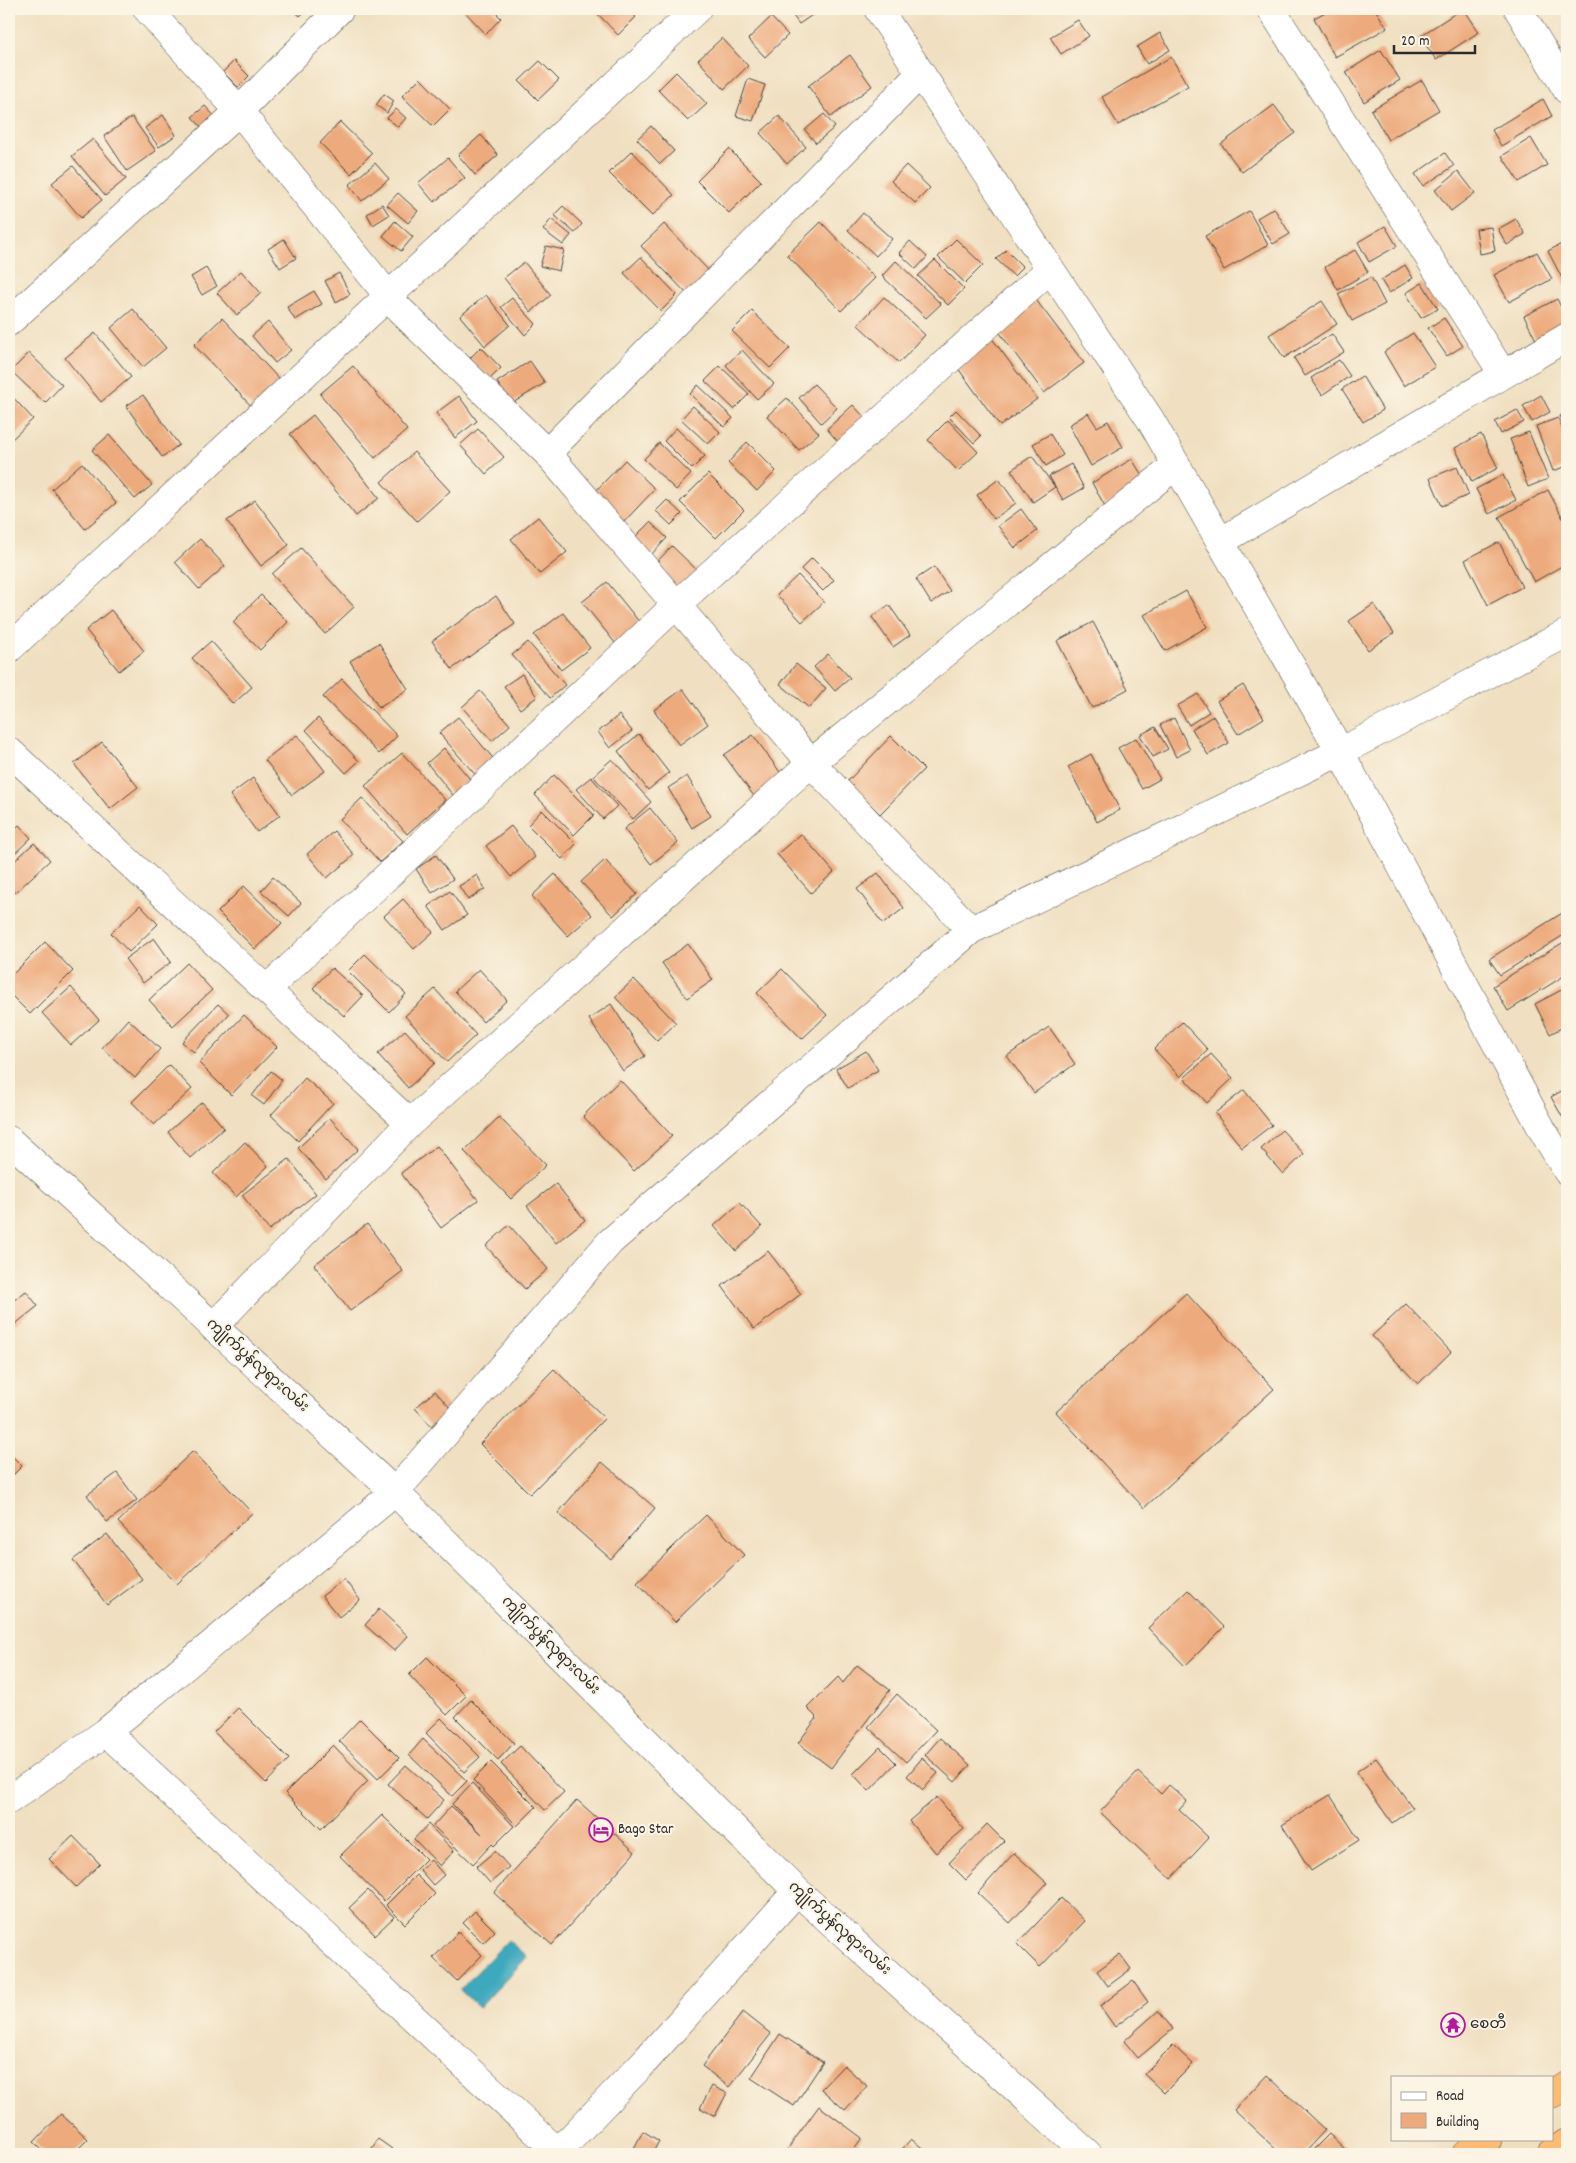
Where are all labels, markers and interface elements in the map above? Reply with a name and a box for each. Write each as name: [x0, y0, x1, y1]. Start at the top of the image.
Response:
scale bar: [1394, 22, 1475, 54]
text: 20 m: [1401, 31, 1429, 53]
street label: ကျိုက်ပွန်လုရားလမ်း: [201, 1313, 314, 1418]
street label: ကျိုက်ပွန်လုရားလမ်း: [496, 1591, 605, 1700]
hotel icon: Bago Star: [588, 1817, 614, 1843]
place label: Bago Star: [618, 1819, 674, 1841]
street label: ကျိုက်ပွန်လုရားလမ်း: [783, 1876, 896, 1981]
temple icon: စေတီ: [1440, 2012, 1466, 2038]
place label: စေတီ: [1470, 2013, 1506, 2036]
legend: [1391, 2076, 1554, 2140]
text: Road: [1436, 2086, 1464, 2108]
text: Building: [1436, 2112, 1479, 2134]

